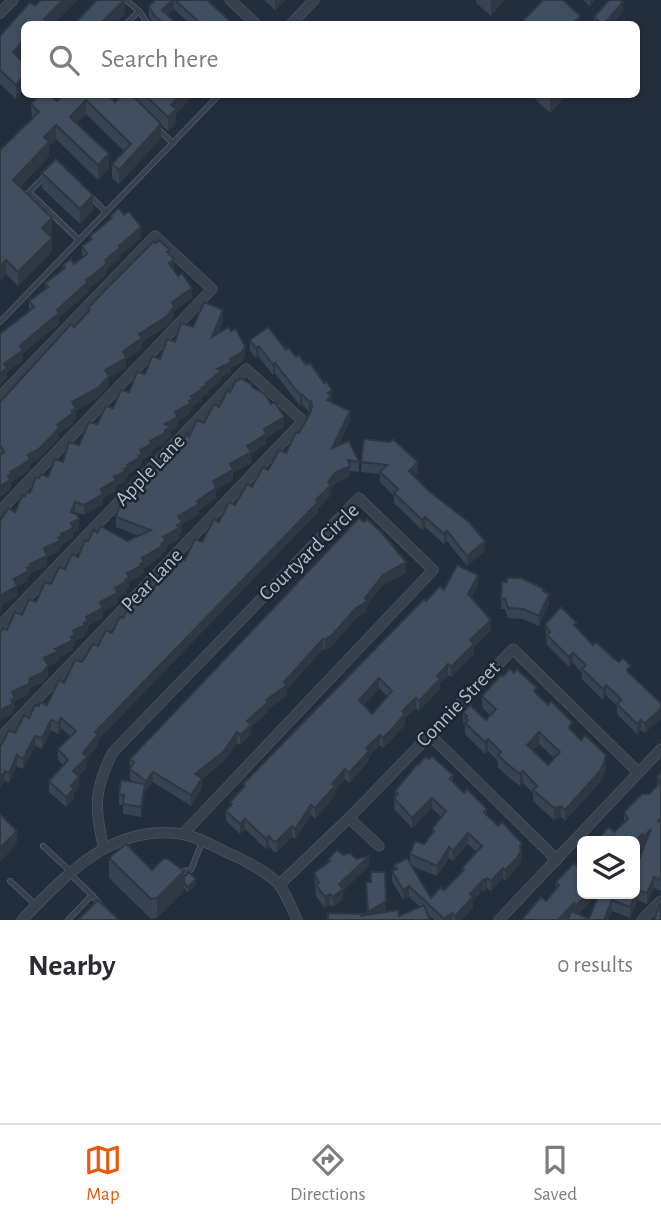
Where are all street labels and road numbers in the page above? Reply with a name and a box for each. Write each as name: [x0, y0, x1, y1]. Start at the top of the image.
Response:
street label: Apple Lane: [111, 430, 189, 510]
street label: Courtyard Circle: [255, 499, 363, 605]
street label: Pear Lane: [117, 545, 187, 615]
street label: Connie Street: [412, 657, 504, 751]

